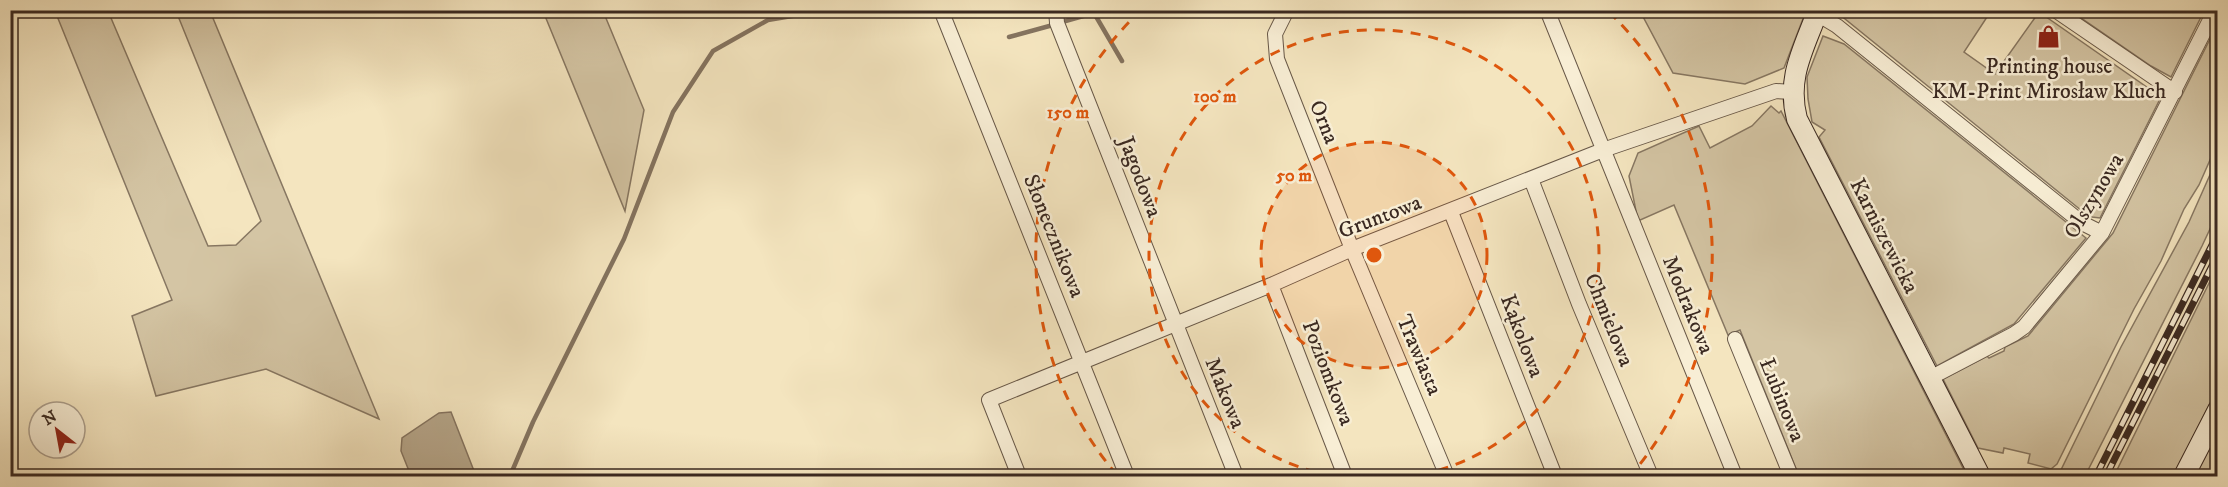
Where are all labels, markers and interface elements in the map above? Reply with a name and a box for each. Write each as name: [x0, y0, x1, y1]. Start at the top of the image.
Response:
shop icon: Printing house KM-Print Mirosław Kluch: [2036, 24, 2062, 50]
place label: Printing house KM-Print Mirosław Kluch: [1932, 53, 2167, 105]
text: 100 m: [1193, 86, 1237, 108]
street label: Orna: [1303, 96, 1345, 148]
text: 150 m: [1047, 102, 1090, 124]
street label: Jagodowa: [1112, 131, 1168, 222]
street label: Olszynowa: [2058, 148, 2130, 244]
text: 50 m: [1275, 165, 1312, 187]
street label: Słonecznikowa: [1017, 171, 1091, 302]
street label: Karniszewicka: [1843, 174, 1925, 299]
street label: Gruntowa: [1335, 189, 1426, 245]
centre of rings: [1364, 245, 1384, 265]
street label: Modrakowa: [1656, 252, 1720, 359]
street label: Chmielowa: [1578, 269, 1640, 371]
street label: Kąkolowa: [1494, 291, 1550, 382]
street label: Trawiasta: [1390, 311, 1448, 400]
street label: Poziomkowa: [1296, 317, 1361, 430]
street label: Makowa: [1199, 354, 1252, 433]
street label: Łubinowa: [1753, 354, 1811, 446]
north arrow: [27, 400, 87, 460]
text: N: [39, 406, 61, 430]

